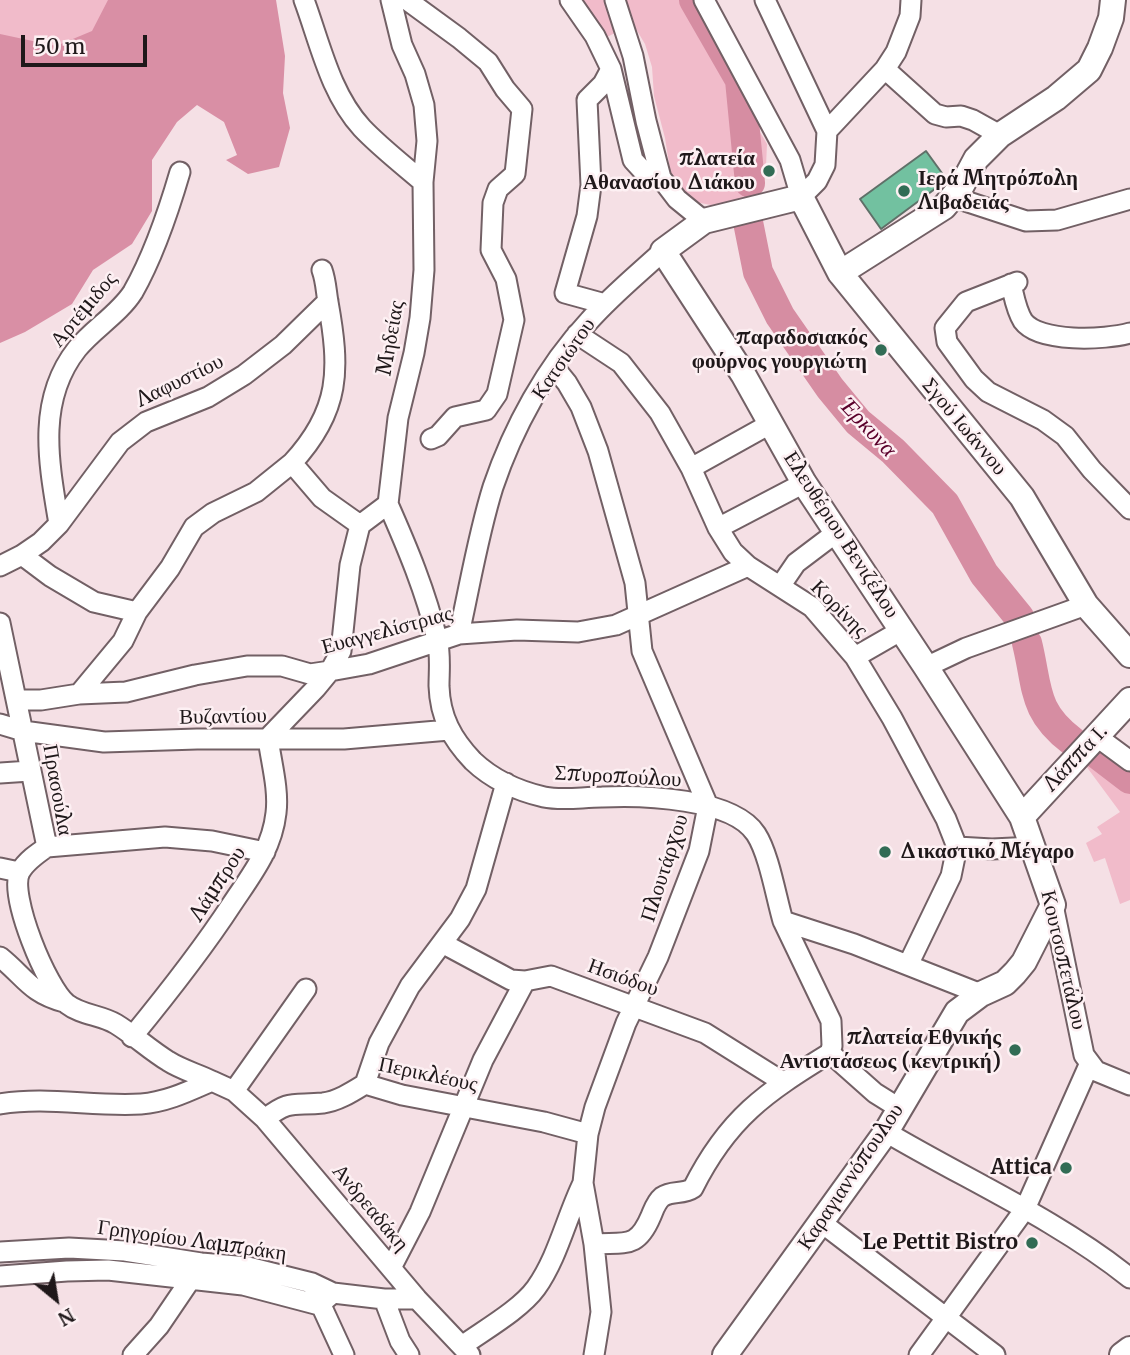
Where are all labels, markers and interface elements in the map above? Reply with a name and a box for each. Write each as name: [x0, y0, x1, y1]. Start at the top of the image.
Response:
scale bar: [24, 21, 150, 65]
text: 50 m: [34, 33, 85, 60]
place label: πλατεία Αθανασίου Διάκου: [583, 146, 755, 196]
marker: πλατεία Αθανασίου Διάκου: [761, 163, 777, 179]
place label: Ιερά Μητρόπολη Λιβαδειάς: [918, 166, 1078, 216]
marker: Ιερά Μητρόπολη Λιβαδειάς: [896, 183, 912, 199]
street label: Αρτέμιδος: [45, 267, 123, 353]
street label: Μηδείας: [372, 299, 410, 377]
street label: Κατσιώτου: [527, 313, 601, 405]
place label: παραδοσιακός φούρνος γουργιώτη: [692, 325, 867, 375]
marker: παραδοσιακός φούρνος γουργιώτη: [873, 342, 889, 358]
street label: Λαφυστίου: [132, 349, 228, 413]
street label: Σγού Ιωάννου: [916, 373, 1012, 481]
water label: Έρκυνα: [834, 393, 902, 463]
street label: Ελευθέριου Βενιζέλου: [778, 447, 904, 623]
street label: Κορίνης: [805, 575, 873, 643]
street label: Ευαγγελίστριας: [319, 601, 455, 661]
street label: Βυζαντίου: [179, 704, 267, 730]
street label: Λάππα Ι.: [1039, 719, 1113, 797]
street label: Πρασούλα: [37, 742, 77, 838]
street label: Σπυροπούλου: [554, 761, 682, 793]
street label: Πλουτάρχου: [636, 811, 694, 925]
place label: Δικαστικό Μέγαρο: [899, 839, 1074, 865]
street label: Λάμπρου: [185, 842, 251, 926]
marker: Δικαστικό Μέγαρο: [877, 844, 893, 860]
street label: Κουτσοπετάλου: [1035, 888, 1091, 1032]
street label: Ησιόδου: [584, 954, 662, 1002]
place label: πλατεία Εθνικής Αντιστάσεως (κεντρική): [780, 1025, 1001, 1075]
marker: πλατεία Εθνικής Αντιστάσεως (κεντρική): [1007, 1042, 1023, 1058]
street label: Περικλέους: [376, 1052, 480, 1098]
street label: Καραγιαννόπουλου: [793, 1099, 909, 1255]
place label: Attica: [991, 1155, 1052, 1181]
street label: Ανδρεαδάκη: [326, 1159, 414, 1257]
marker: Attica: [1058, 1160, 1074, 1176]
street label: Γρηγορίου Λαμπράκη: [96, 1215, 288, 1267]
place label: Le Pettit Bistro: [863, 1230, 1018, 1256]
marker: Le Pettit Bistro: [1024, 1235, 1040, 1251]
north arrow: [21, 1264, 91, 1334]
text: N: [54, 1303, 79, 1331]

